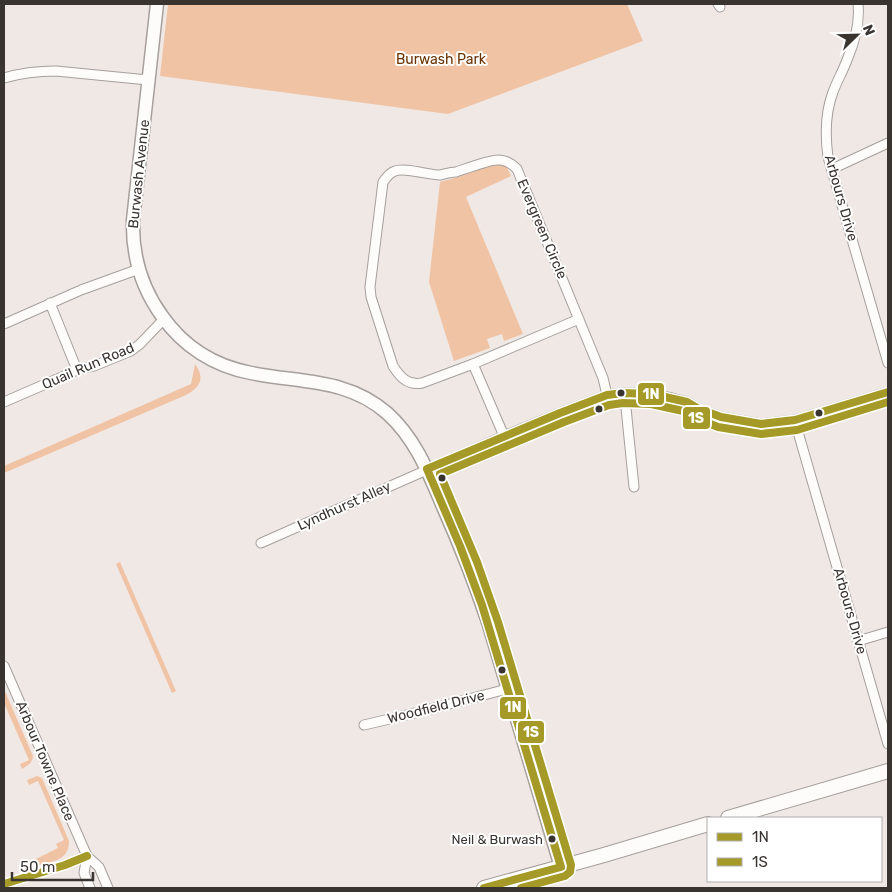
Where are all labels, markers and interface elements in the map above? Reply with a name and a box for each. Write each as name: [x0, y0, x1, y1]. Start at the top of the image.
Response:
north arrow: [832, 10, 882, 60]
text: N: [859, 22, 878, 38]
park label: Burwash Park: [396, 51, 487, 68]
street label: Burwash Avenue: [125, 118, 153, 229]
street label: Arbours Drive: [821, 153, 861, 243]
street label: Evergreen Circle: [513, 177, 571, 282]
street label: Quail Run Road: [39, 339, 137, 393]
line badge: 1N: [637, 382, 665, 406]
text: 1N: [642, 386, 660, 403]
unlabelled marker: [616, 388, 626, 398]
unlabelled marker: [594, 404, 604, 414]
line badge: 1S: [682, 406, 711, 430]
unlabelled marker: [814, 408, 824, 418]
text: 1S: [688, 410, 704, 427]
unlabelled marker: [437, 473, 447, 483]
street label: Lyndhurst Alley: [295, 478, 394, 534]
street label: Arbours Drive: [830, 566, 870, 656]
unlabelled marker: [497, 665, 507, 675]
street label: Woodfield Drive: [386, 687, 487, 727]
line badge: 1N: [499, 696, 527, 720]
street label: Arbour Towne Place: [12, 698, 78, 824]
text: 1N: [504, 699, 522, 716]
line badge: 1S: [517, 720, 545, 744]
text: 1S: [523, 724, 539, 741]
legend: [707, 817, 882, 882]
text: 1N: [752, 828, 769, 846]
place label: Neil & Burwash: [452, 832, 543, 847]
marker: Neil & Burwash: [547, 834, 557, 844]
scale bar: [12, 850, 94, 882]
text: 1S: [752, 853, 768, 871]
text: 50 m: [20, 858, 55, 876]

